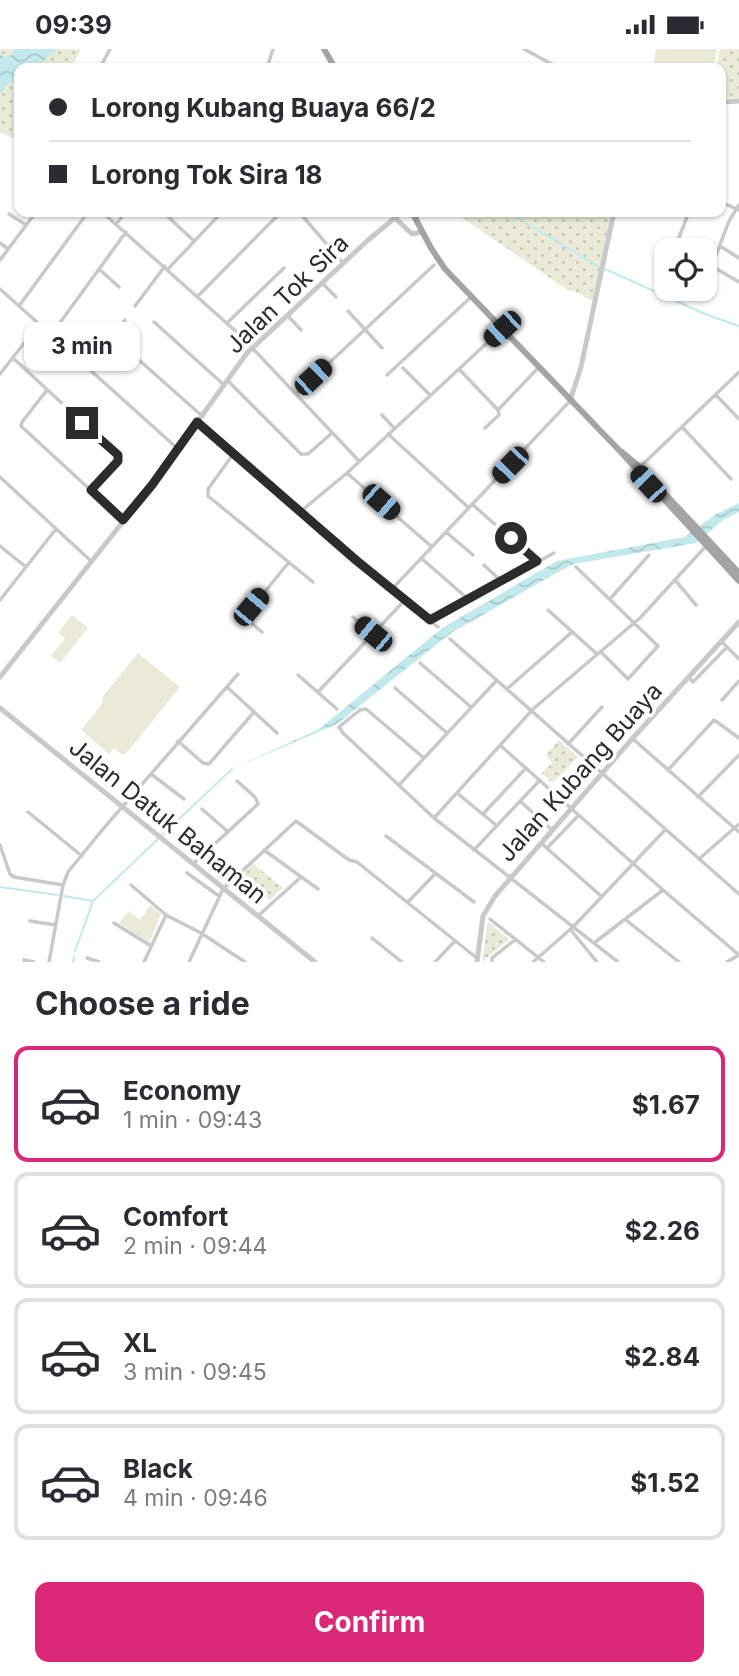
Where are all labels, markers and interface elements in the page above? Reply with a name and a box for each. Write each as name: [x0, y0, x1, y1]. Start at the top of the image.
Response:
text: 09:39: [35, 9, 112, 40]
text: Lorong Kubang Buaya 66/2: [91, 92, 436, 123]
text: Lorong Tok Sira 18: [91, 159, 323, 190]
street label: Jalan Tok Sira: [220, 228, 354, 360]
map controls: [654, 238, 717, 301]
button: locate: [654, 238, 717, 301]
car: [480, 307, 525, 351]
callout: 3 min: [24, 321, 140, 371]
text: 3 min: [51, 332, 113, 360]
car: [291, 355, 336, 399]
route end: [66, 407, 98, 439]
car: [488, 443, 533, 487]
car: [626, 461, 671, 507]
car: [359, 480, 404, 524]
route start: [495, 522, 527, 554]
car: [230, 584, 273, 630]
car: [351, 612, 396, 656]
street label: Jalan Kubang Buaya: [492, 677, 668, 867]
street label: Jalan Datuk Bahaman: [63, 732, 273, 910]
text: Choose a ride: [35, 984, 250, 1023]
icon: car: [39, 1073, 102, 1136]
text: Economy: [123, 1075, 241, 1106]
text: $1.67: [632, 1089, 700, 1120]
text: 1 min · 09:43: [123, 1106, 262, 1134]
icon: car: [39, 1199, 102, 1262]
text: Comfort: [123, 1201, 228, 1232]
text: $2.26: [625, 1215, 700, 1246]
text: 2 min · 09:44: [123, 1232, 267, 1260]
icon: car: [39, 1325, 102, 1388]
text: XL: [123, 1327, 157, 1358]
text: $2.84: [624, 1341, 700, 1372]
text: 3 min · 09:45: [123, 1358, 267, 1386]
icon: car: [39, 1451, 102, 1514]
text: Black: [123, 1453, 193, 1484]
text: $1.52: [630, 1467, 700, 1498]
text: 4 min · 09:46: [123, 1484, 268, 1512]
button: Confirm: [35, 1582, 704, 1662]

